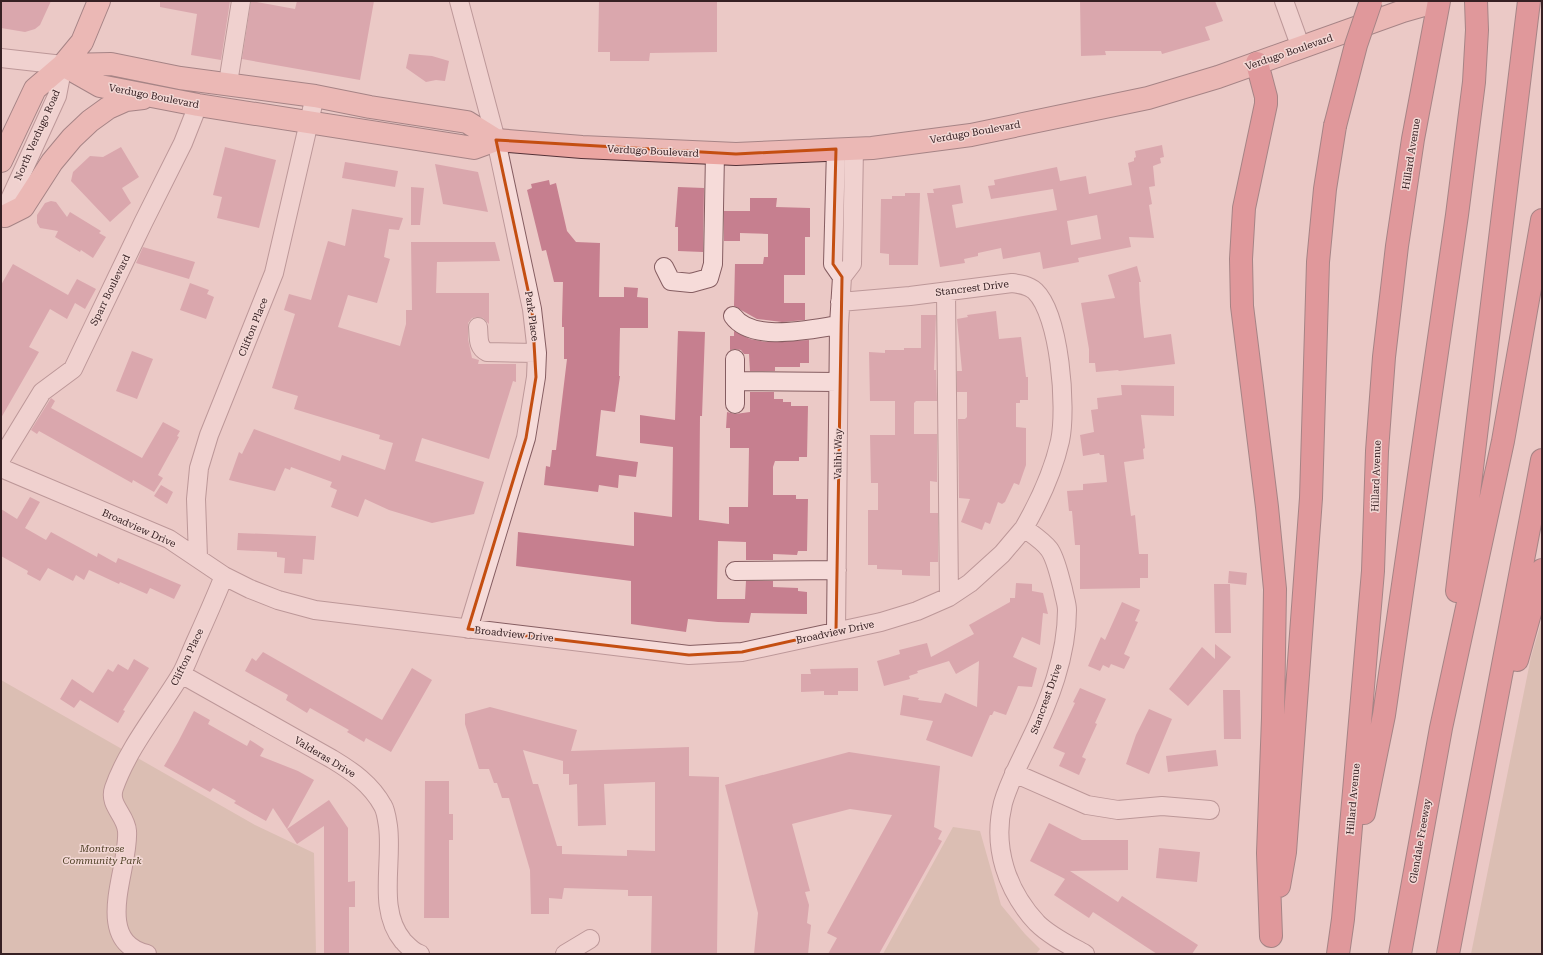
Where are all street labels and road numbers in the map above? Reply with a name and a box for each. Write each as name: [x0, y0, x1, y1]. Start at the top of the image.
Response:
street label: Verdugo Boulevard: [1244, 32, 1335, 72]
street label: Verdugo Boulevard: [108, 82, 201, 110]
street label: North Verdugo Road: [12, 87, 62, 182]
street label: Hillard Avenue: [1400, 117, 1422, 190]
street label: Verdugo Boulevard: [929, 119, 1022, 145]
street label: Verdugo Boulevard: [607, 143, 700, 159]
street label: Sparr Boulevard: [88, 252, 132, 327]
street label: Stancrest Drive: [935, 278, 1010, 298]
street label: Park Place: [523, 290, 541, 342]
street label: Clifton Place: [236, 296, 270, 358]
street label: Valihi Way: [832, 428, 844, 480]
street label: Hillard Avenue: [1369, 439, 1383, 512]
street label: Broadview Drive: [100, 507, 178, 549]
street label: Broadview Drive: [795, 618, 876, 646]
street label: Broadview Drive: [474, 624, 555, 644]
street label: Clifton Place: [168, 626, 206, 687]
street label: Stancrest Drive: [1028, 662, 1064, 736]
street label: Valderas Drive: [292, 734, 358, 780]
street label: Hillard Avenue: [1344, 762, 1362, 835]
street label: Glendale Freeway: [1407, 798, 1433, 884]

